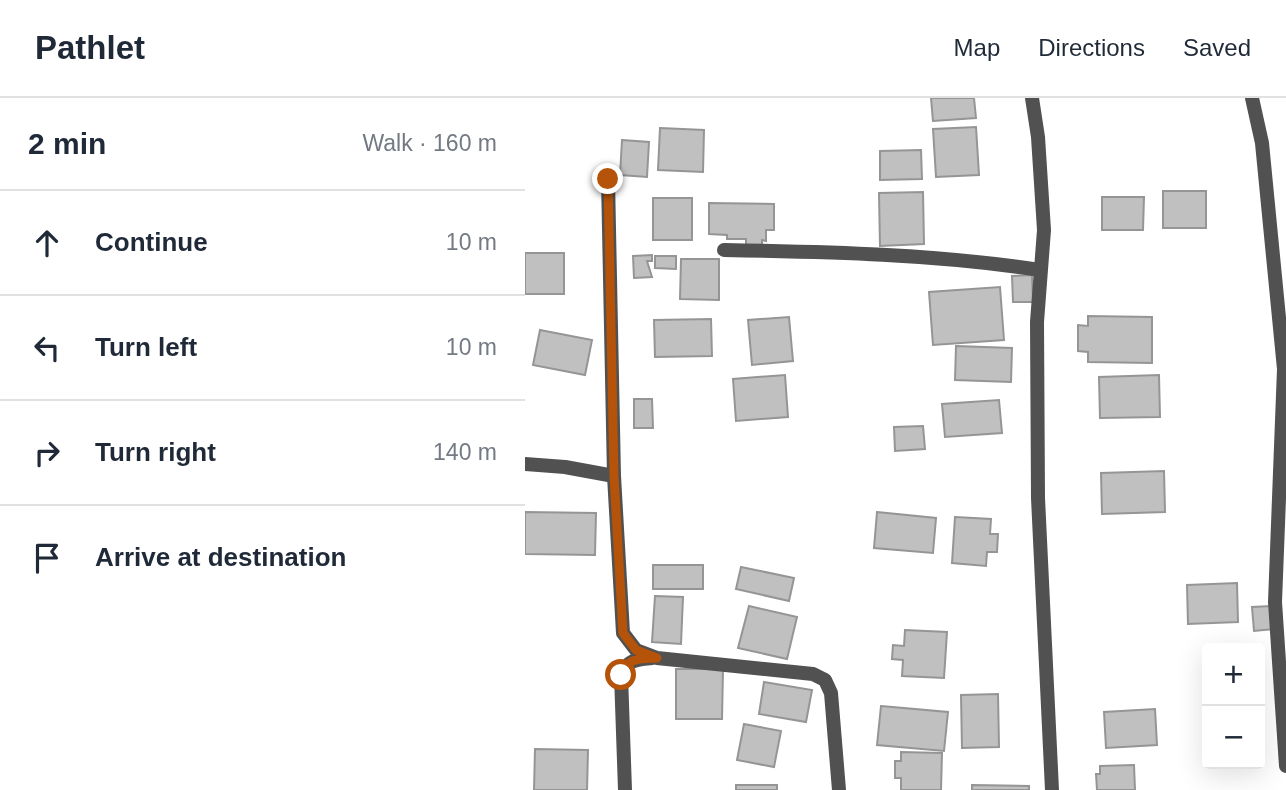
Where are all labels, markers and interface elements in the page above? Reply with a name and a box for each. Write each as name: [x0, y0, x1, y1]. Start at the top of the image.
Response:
text: Pathlet: [35, 29, 145, 66]
text: Map: [954, 34, 1000, 61]
text: Directions: [1038, 34, 1145, 61]
text: Saved: [1183, 34, 1251, 61]
text: 2 min: [28, 127, 106, 160]
text: Walk · 160 m: [362, 130, 497, 156]
route end: [592, 163, 623, 194]
icon: ahead: [28, 224, 66, 262]
text: Continue: [95, 227, 208, 257]
text: 10 m: [446, 229, 497, 255]
icon: left: [28, 329, 66, 367]
text: Turn left: [95, 332, 197, 362]
text: 10 m: [446, 334, 497, 360]
icon: right: [28, 434, 66, 472]
text: Turn right: [95, 437, 216, 467]
text: 140 m: [433, 439, 497, 465]
icon: arrive: [28, 539, 66, 577]
text: Arrive at destination: [95, 542, 346, 572]
map controls: [1202, 643, 1265, 769]
button: +: [1202, 643, 1265, 706]
route start: [605, 659, 636, 690]
button: −: [1202, 706, 1265, 769]

